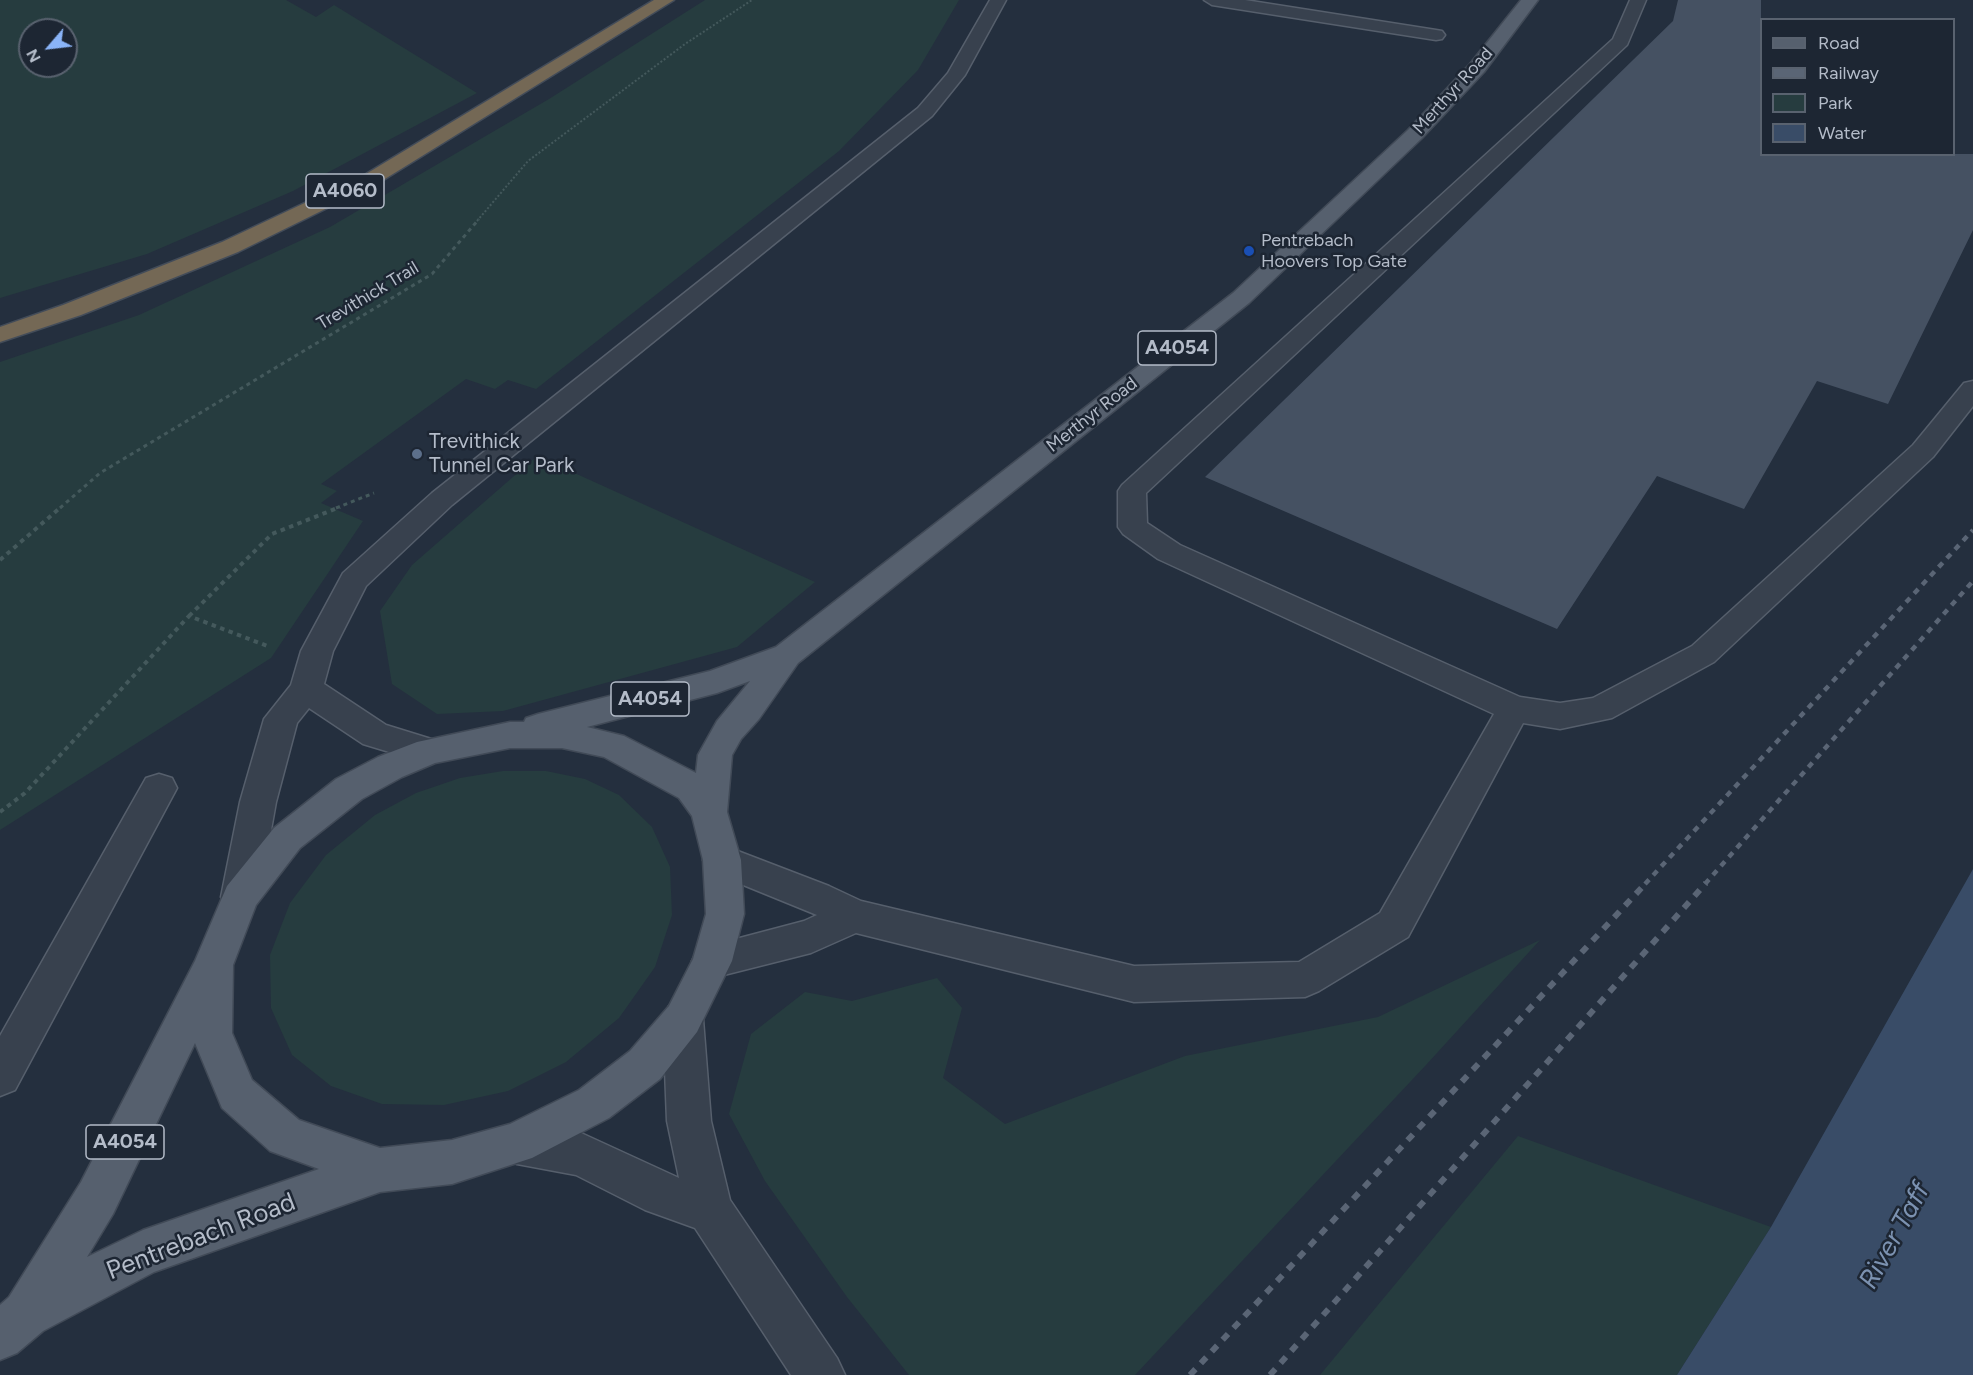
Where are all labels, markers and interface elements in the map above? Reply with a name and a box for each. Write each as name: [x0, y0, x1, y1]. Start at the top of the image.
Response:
north arrow: [18, 18, 78, 78]
legend: [1760, 18, 1955, 156]
text: Road: [1818, 32, 1859, 54]
street label: Merthyr Road: [1408, 43, 1498, 139]
text: N: [22, 46, 45, 66]
text: Railway: [1818, 62, 1879, 84]
text: Park: [1818, 92, 1852, 114]
text: Water: [1818, 122, 1866, 144]
road number: A4060: [306, 174, 384, 208]
place label: Pentrebach Hoovers Top Gate: [1261, 230, 1407, 272]
marker: Pentrebach Hoovers Top Gate: [1242, 244, 1256, 258]
street label: Trevithick Trail: [313, 257, 423, 335]
road number: A4054: [1138, 331, 1216, 365]
street label: Merthyr Road: [1042, 373, 1142, 457]
place label: Trevithick Tunnel Car Park: [429, 429, 574, 479]
marker: Trevithick Tunnel Car Park: [410, 447, 424, 461]
road number: A4054: [611, 682, 689, 716]
road number: A4054: [86, 1125, 164, 1159]
water label: River Taff: [1853, 1177, 1937, 1295]
street label: Pentrebach Road: [102, 1187, 300, 1287]

